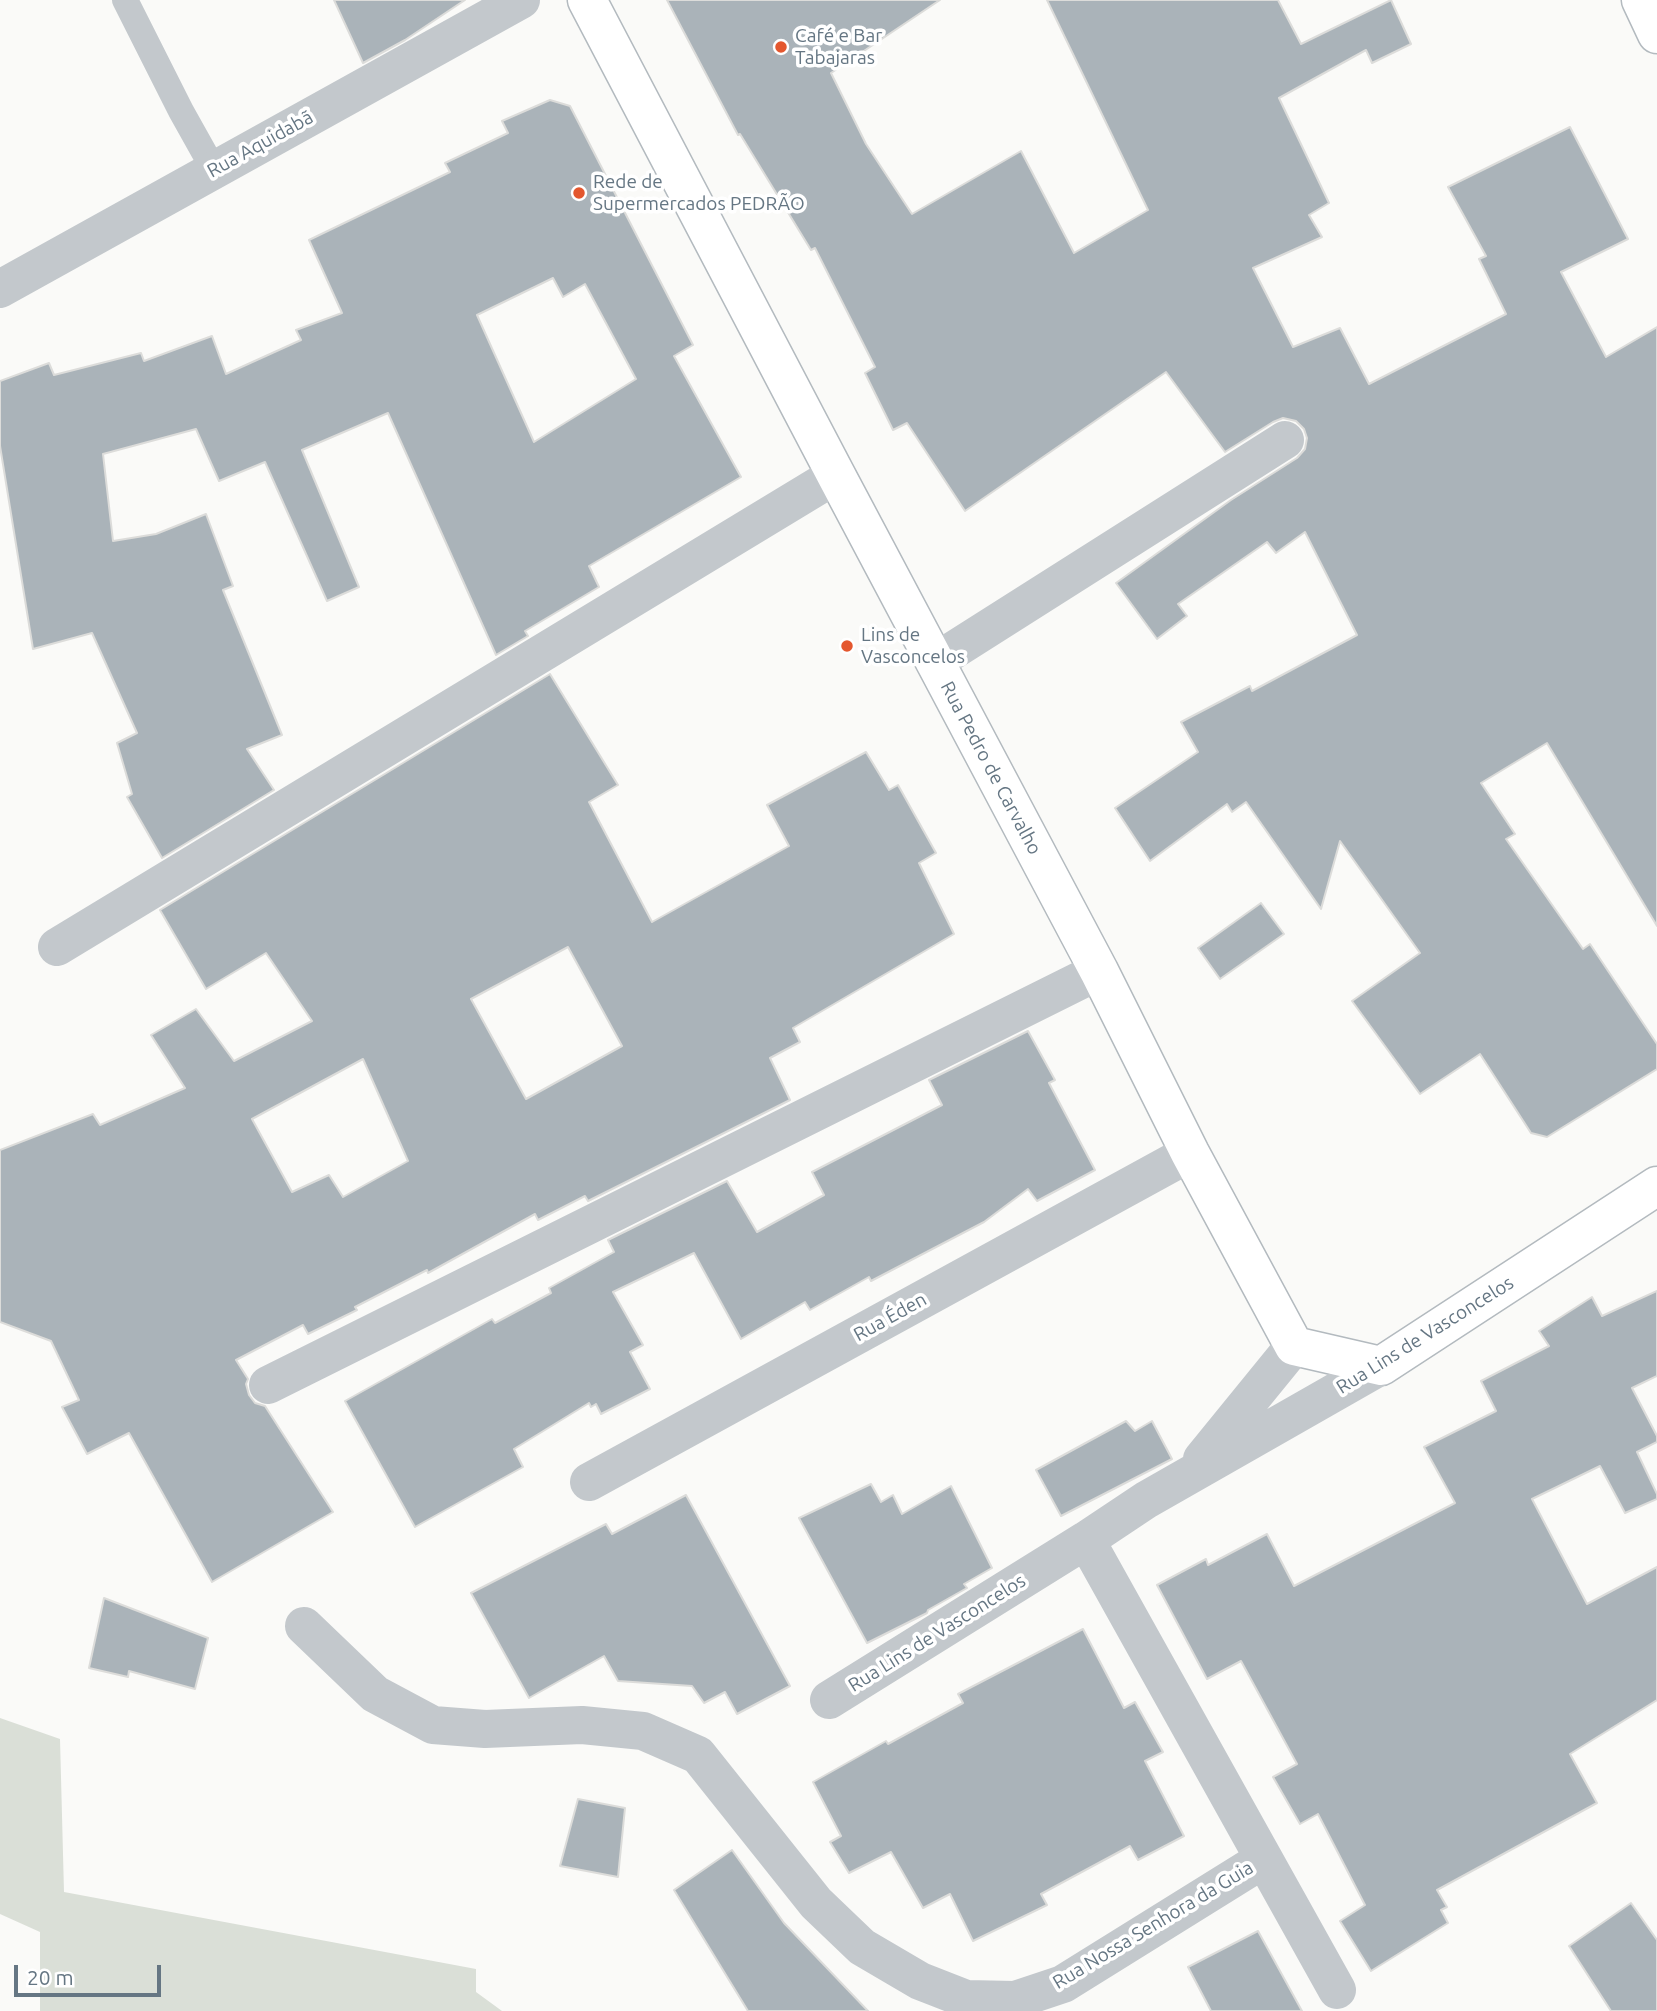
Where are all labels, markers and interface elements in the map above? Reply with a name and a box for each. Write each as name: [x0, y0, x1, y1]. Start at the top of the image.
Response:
place label: Café e Bar Tabajaras: [795, 25, 882, 69]
marker: Café e Bar Tabajaras: [773, 39, 789, 55]
street label: Rua Aquidabã: [203, 106, 317, 182]
place label: Rede de Supermercados PEDRÃO: [593, 171, 805, 215]
marker: Rede de Supermercados PEDRÃO: [571, 185, 587, 201]
place label: Lins de Vasconcelos: [861, 624, 965, 668]
marker: Lins de Vasconcelos: [839, 638, 855, 654]
street label: Rua Pedro de Carvalho: [936, 677, 1046, 859]
street label: Rua Lins de Vasconcelos: [1332, 1271, 1518, 1399]
street label: Rua Éden: [850, 1288, 930, 1346]
street label: Rua Lins de Vasconcelos: [844, 1569, 1030, 1697]
street label: Rua Nossa Senhora da Guia: [1049, 1856, 1257, 1994]
scale bar: [18, 1952, 164, 1996]
text: 20 m: [27, 1965, 74, 1989]

